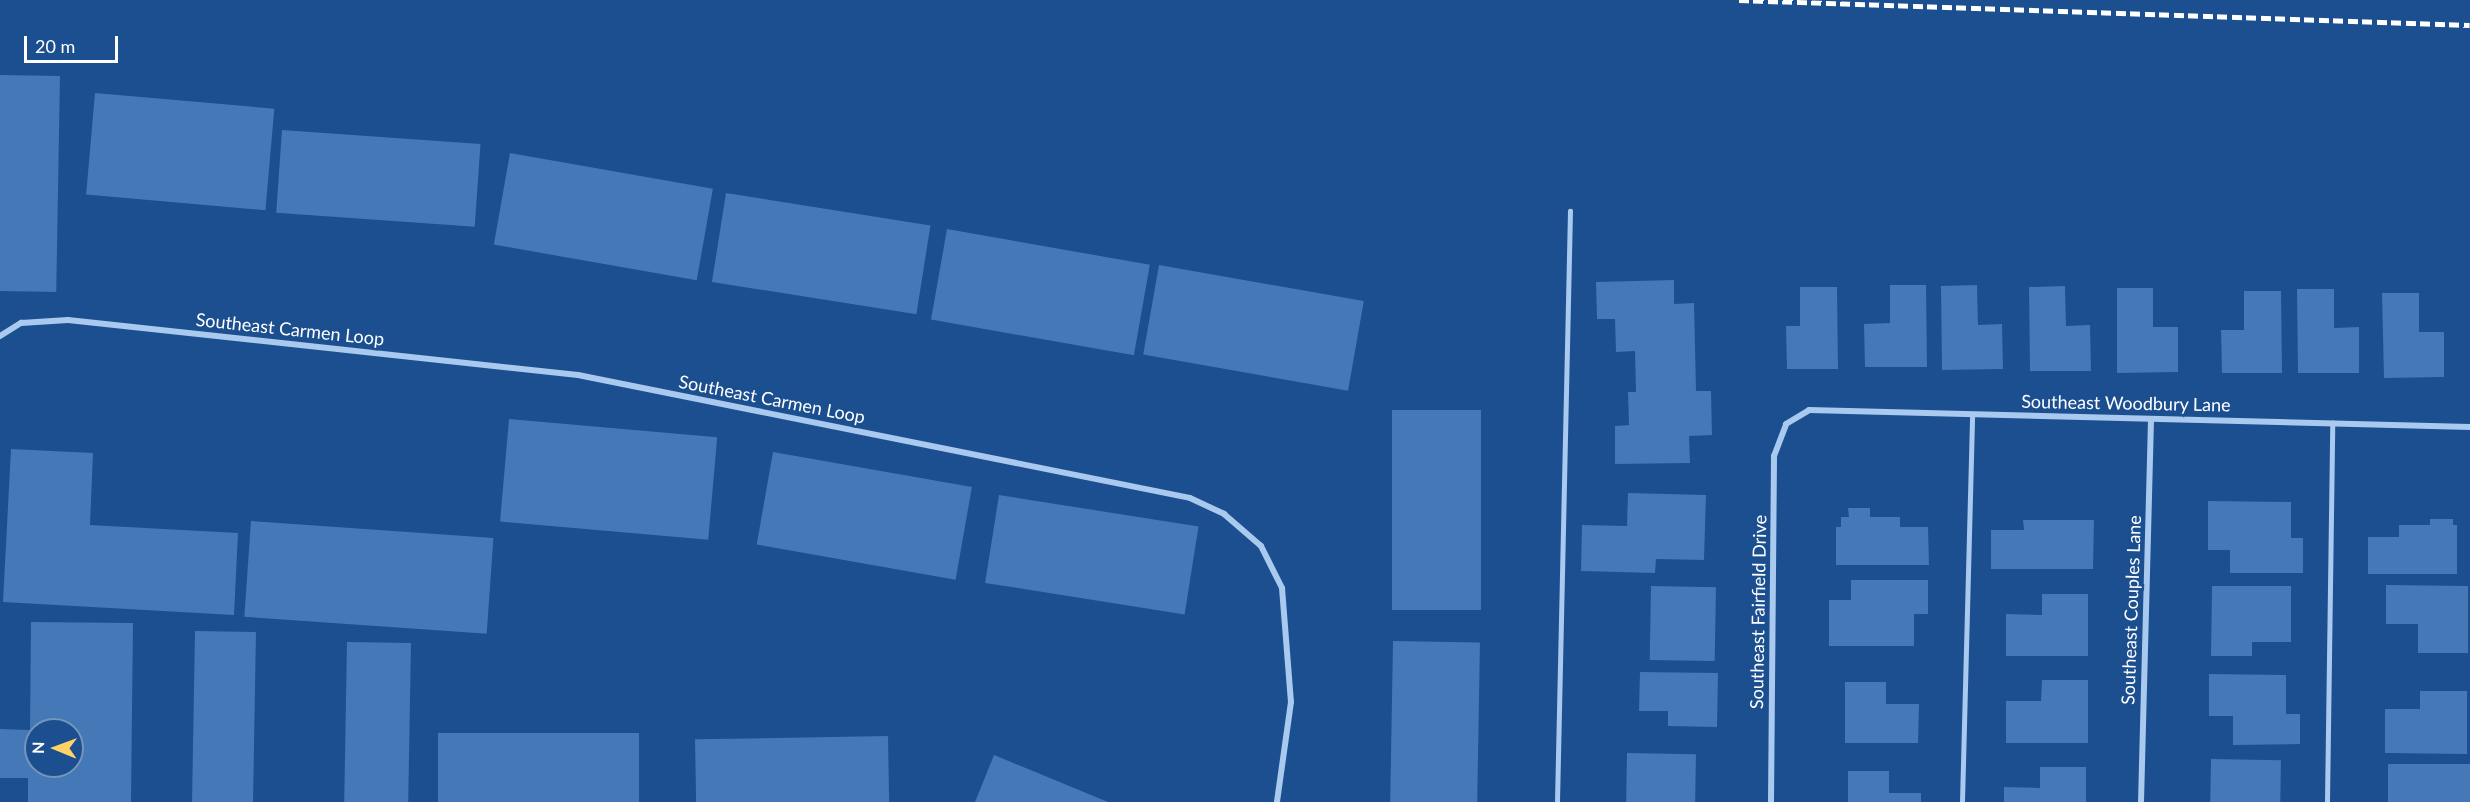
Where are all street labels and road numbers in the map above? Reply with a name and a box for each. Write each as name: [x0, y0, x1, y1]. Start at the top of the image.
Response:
street label: Southeast Carmen Loop: [195, 308, 385, 350]
street label: Southeast Carmen Loop: [677, 370, 867, 428]
street label: Southeast Woodbury Lane: [2021, 390, 2231, 416]
street label: Southeast Fairfield Drive: [1746, 515, 1770, 709]
street label: Southeast Couples Lane: [2117, 515, 2145, 705]

